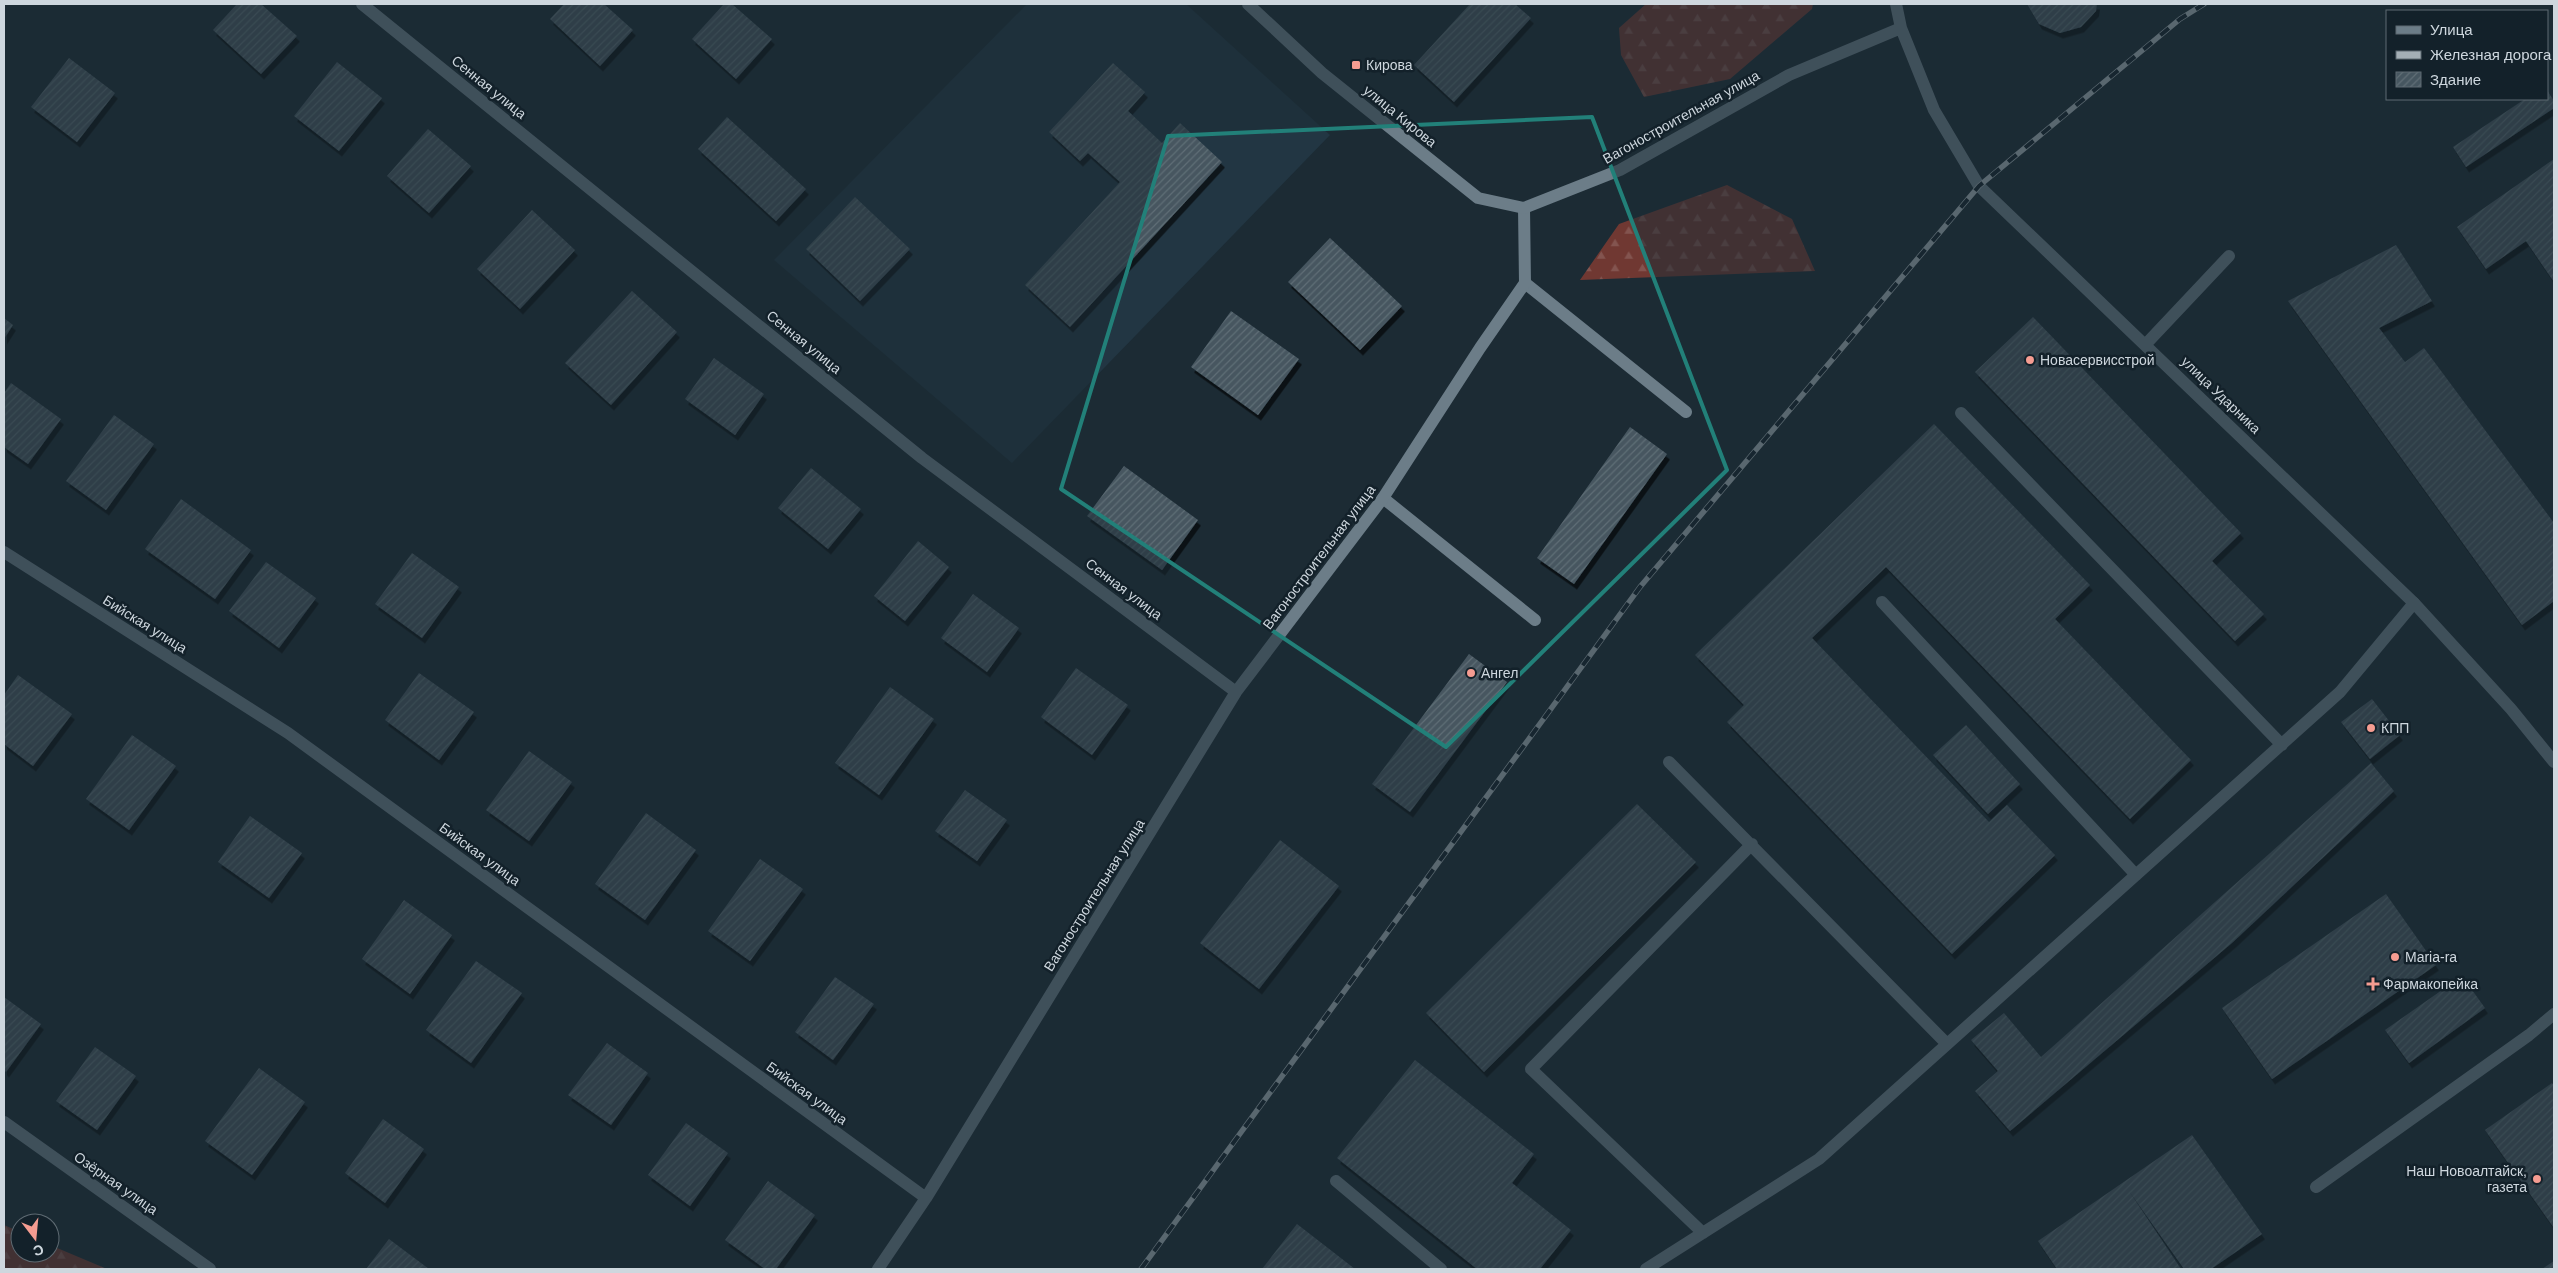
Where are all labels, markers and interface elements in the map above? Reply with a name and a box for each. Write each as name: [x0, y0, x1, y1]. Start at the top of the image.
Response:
legend: [2386, 10, 2548, 100]
text: Улица: [2430, 21, 2473, 38]
text: Железная дорога: [2430, 46, 2552, 63]
street label: Сенная улица: [449, 52, 530, 122]
place label: Кирова: [1366, 57, 1413, 73]
marker: Кирова: [1350, 59, 1362, 71]
street label: Вагоностроительная улица: [1600, 67, 1762, 167]
text: Здание: [2430, 71, 2481, 88]
street label: улица Кирова: [1360, 82, 1440, 150]
street label: Сенная улица: [764, 307, 845, 377]
place label: Новасервисстрой: [2040, 352, 2155, 368]
street label: улица Ударника: [2178, 353, 2264, 437]
marker: Новасервисстрой: [2024, 354, 2036, 366]
street label: Вагоностроительная улица: [1259, 482, 1379, 632]
street label: Сенная улица: [1083, 555, 1165, 623]
street label: Бийская улица: [100, 592, 190, 656]
place label: Ангел: [1481, 665, 1518, 681]
marker: Ангел: [1465, 667, 1477, 679]
place label: КПП: [2381, 720, 2409, 736]
marker: КПП: [2365, 722, 2377, 734]
street label: Вагоностроительная улица: [1040, 816, 1148, 974]
street label: Бийская улица: [436, 819, 524, 889]
place label: Maria-ra: [2405, 949, 2457, 965]
marker: Maria-ra: [2389, 951, 2401, 963]
place label: Фармакопейка: [2383, 976, 2478, 992]
marker: Фармакопейка: [2367, 978, 2379, 990]
street label: Бийская улица: [763, 1058, 851, 1128]
street label: Озёрная улица: [71, 1148, 161, 1218]
place label: Наш Новоалтайск, газета: [2406, 1163, 2527, 1195]
marker: Наш Новоалтайск, газета: [2531, 1173, 2543, 1185]
north arrow: [10, 1213, 60, 1263]
text: С: [32, 1241, 46, 1260]

